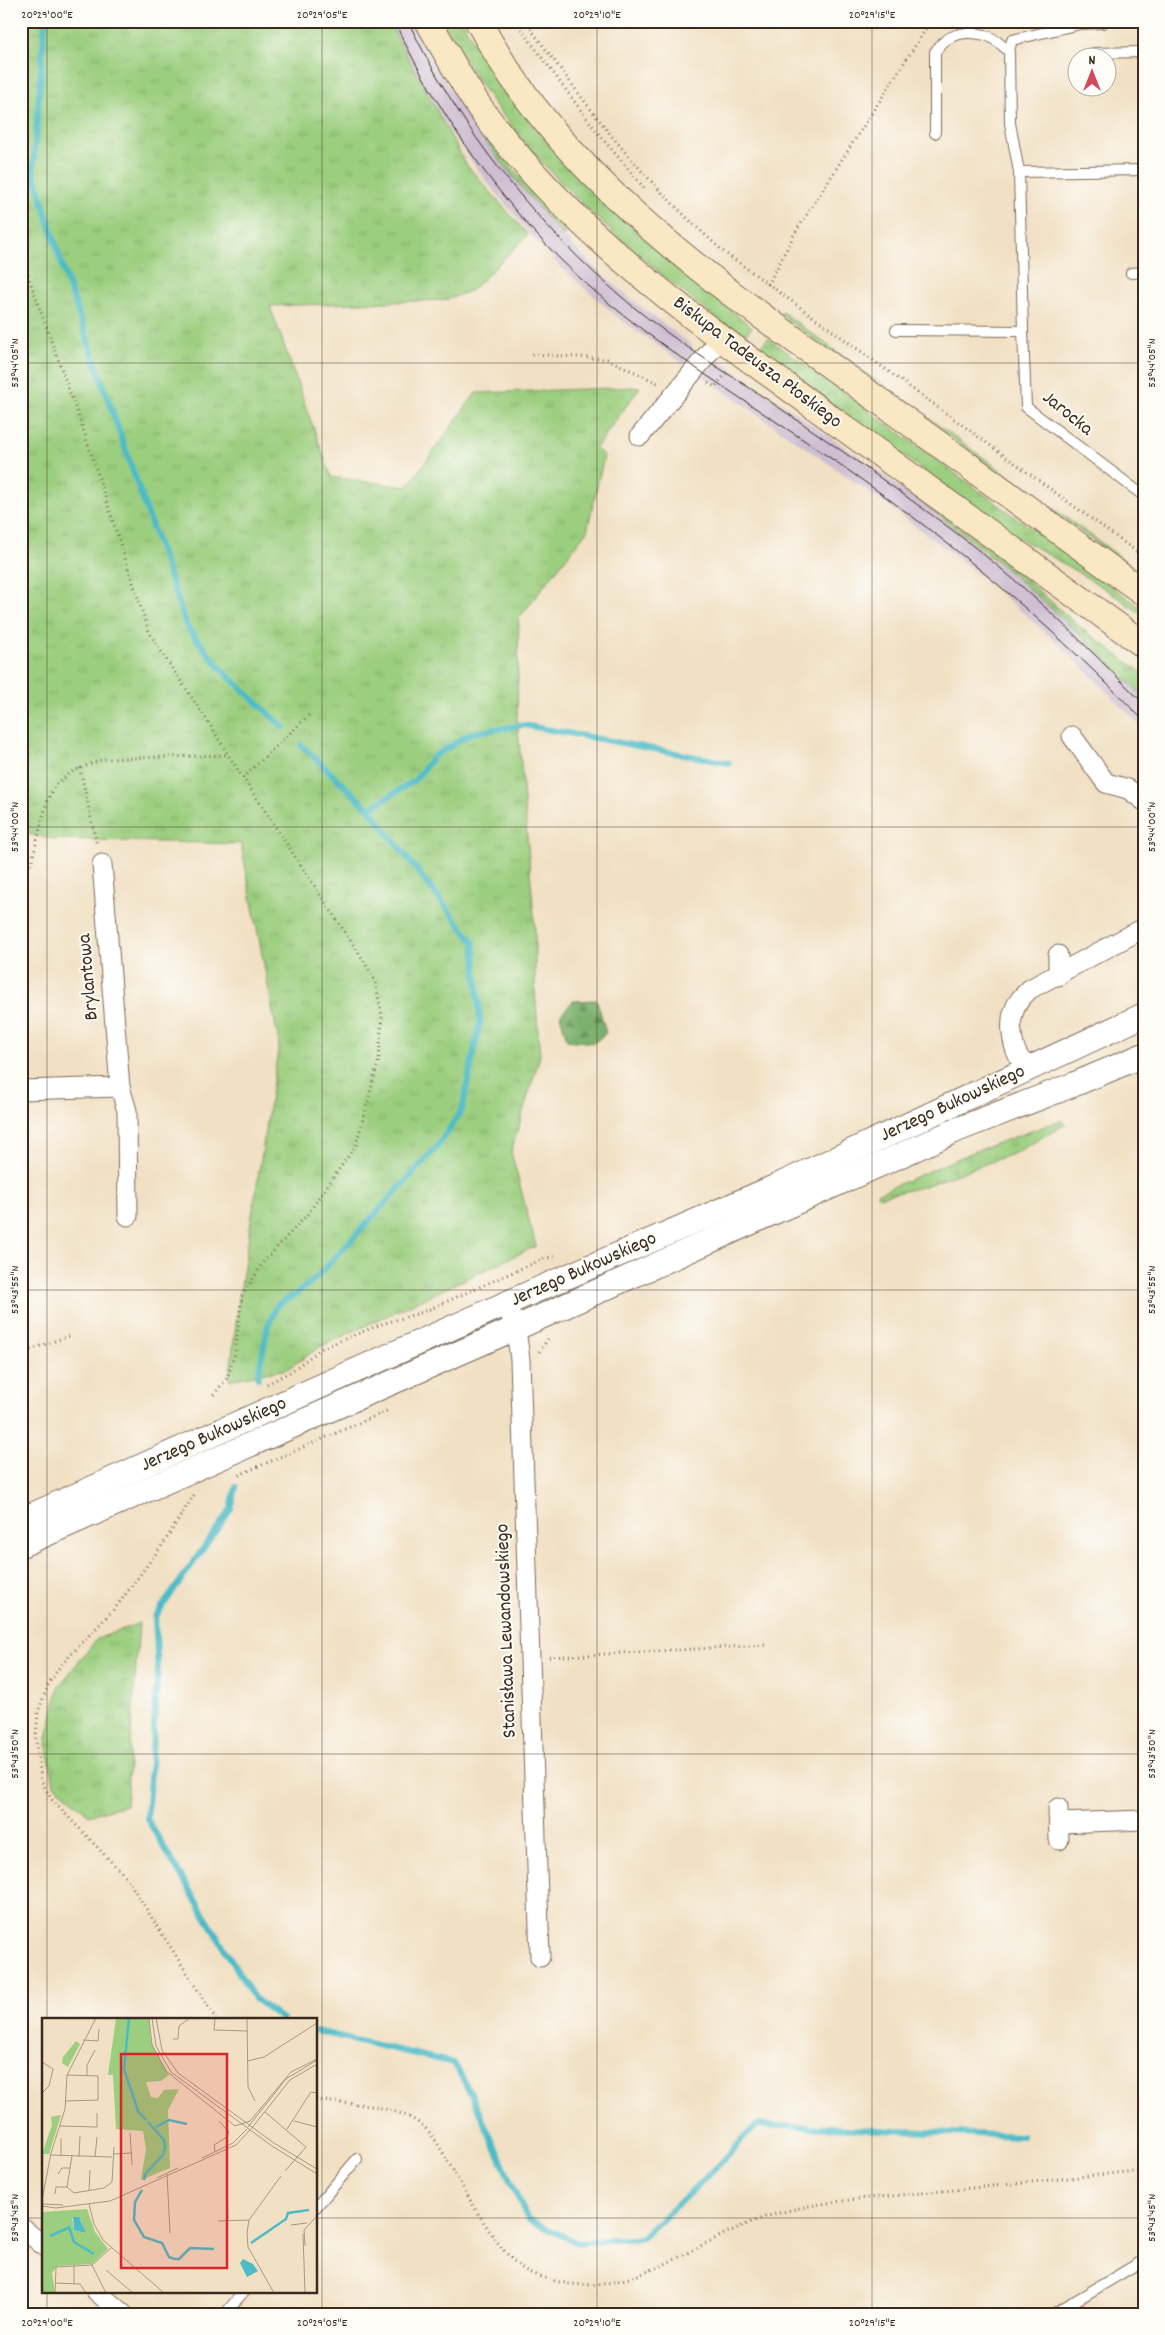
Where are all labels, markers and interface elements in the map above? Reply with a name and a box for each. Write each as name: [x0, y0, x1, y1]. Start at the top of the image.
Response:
text: 20°29'00"E: [21, 7, 73, 24]
text: 20°29'05"E: [297, 7, 348, 24]
text: 20°29'10"E: [573, 7, 621, 24]
text: 20°29'15"E: [849, 7, 896, 24]
north arrow: [1068, 48, 1118, 98]
text: N: [1089, 51, 1096, 71]
street label: Biskupa Tadeusza Płoskiego: [667, 290, 848, 436]
text: 53°44'05"N: [7, 338, 24, 388]
text: 53°44'05"N: [1144, 338, 1161, 388]
street label: Jarocka: [1035, 385, 1099, 444]
text: 53°44'00"N: [7, 802, 24, 852]
text: 53°44'00"N: [1144, 802, 1161, 852]
street label: Brylantowa: [71, 932, 107, 1022]
street label: Jerzego Bukowskiego: [876, 1058, 1030, 1150]
street label: Jerzego Bukowskiego: [507, 1225, 661, 1315]
text: 53°43'55"N: [7, 1266, 24, 1314]
text: 53°43'55"N: [1144, 1266, 1161, 1314]
street label: Jerzego Bukowskiego: [137, 1390, 291, 1480]
street label: Stanisława Lewandowskiego: [489, 1523, 525, 1739]
text: 53°43'50"N: [7, 1729, 24, 1779]
text: 53°43'50"N: [1144, 1729, 1161, 1779]
inset map: [42, 2018, 318, 2292]
text: 53°43'45"N: [7, 2194, 24, 2242]
text: 53°43'45"N: [1144, 2194, 1161, 2242]
text: 20°29'00"E: [21, 2315, 73, 2332]
text: 20°29'05"E: [297, 2315, 348, 2332]
text: 20°29'10"E: [573, 2315, 621, 2332]
text: 20°29'15"E: [849, 2315, 896, 2332]

